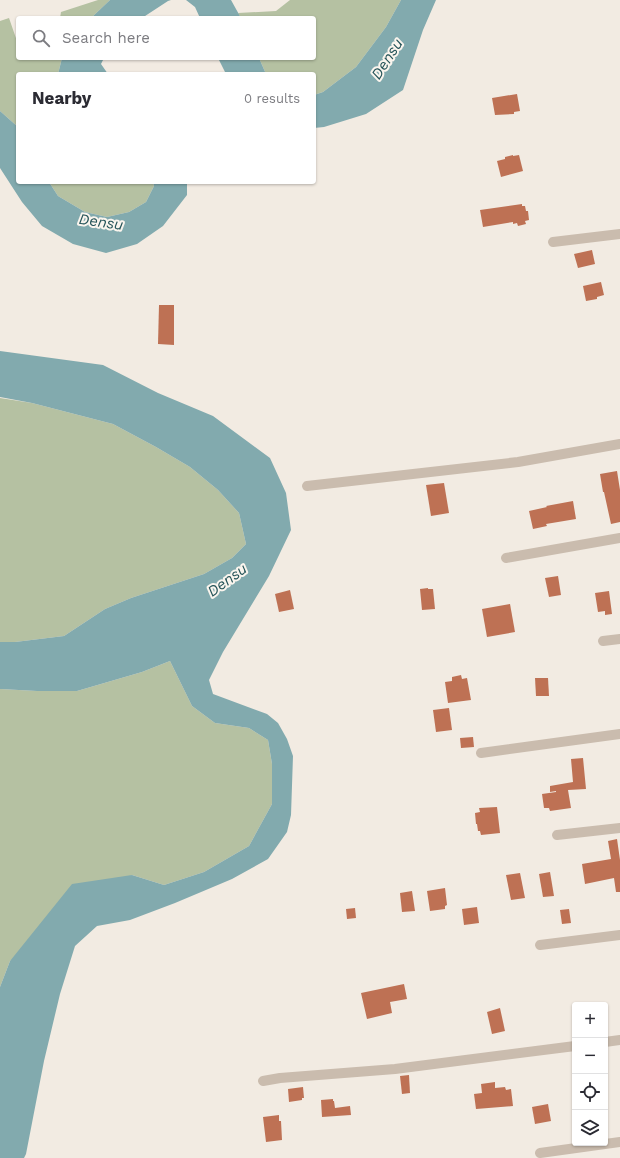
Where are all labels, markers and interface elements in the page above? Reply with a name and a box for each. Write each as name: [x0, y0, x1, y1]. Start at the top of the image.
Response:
search box: [16, 16, 316, 60]
icon: search: [30, 27, 52, 49]
text: Search here: [62, 29, 150, 47]
water label: Densu: [367, 35, 407, 83]
text: Nearby: [32, 88, 91, 108]
text: 0 results: [244, 91, 300, 106]
water label: Densu: [78, 210, 124, 234]
water label: Densu: [204, 560, 250, 600]
map controls: [572, 1002, 608, 1146]
button: +: [572, 1002, 608, 1038]
button: −: [572, 1038, 608, 1074]
button: locate: [572, 1074, 608, 1110]
button: layers: [572, 1110, 608, 1146]

